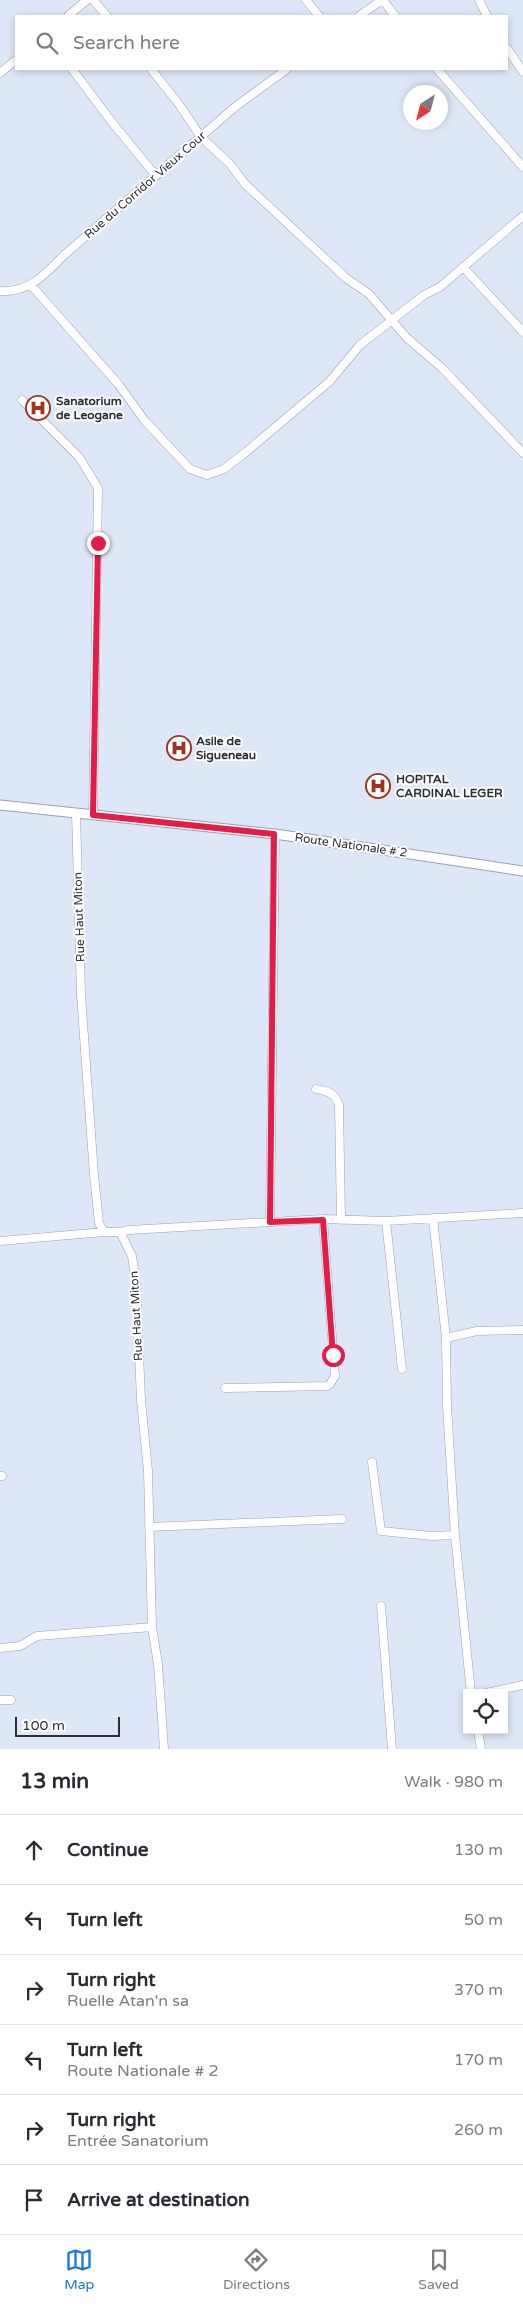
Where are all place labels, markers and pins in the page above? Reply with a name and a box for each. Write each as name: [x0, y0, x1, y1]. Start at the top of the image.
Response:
place label: Sanatorium de Leogane: [56, 394, 123, 423]
hospital icon: Sanatorium de Leogane: [25, 395, 51, 421]
place label: Asile de Sigueneau: [196, 734, 256, 763]
hospital icon: Asile de Sigueneau: [166, 735, 192, 761]
place label: HOPITAL CARDINAL LEGER: [396, 772, 503, 800]
hospital icon: HOPITAL CARDINAL LEGER: [365, 773, 391, 799]

